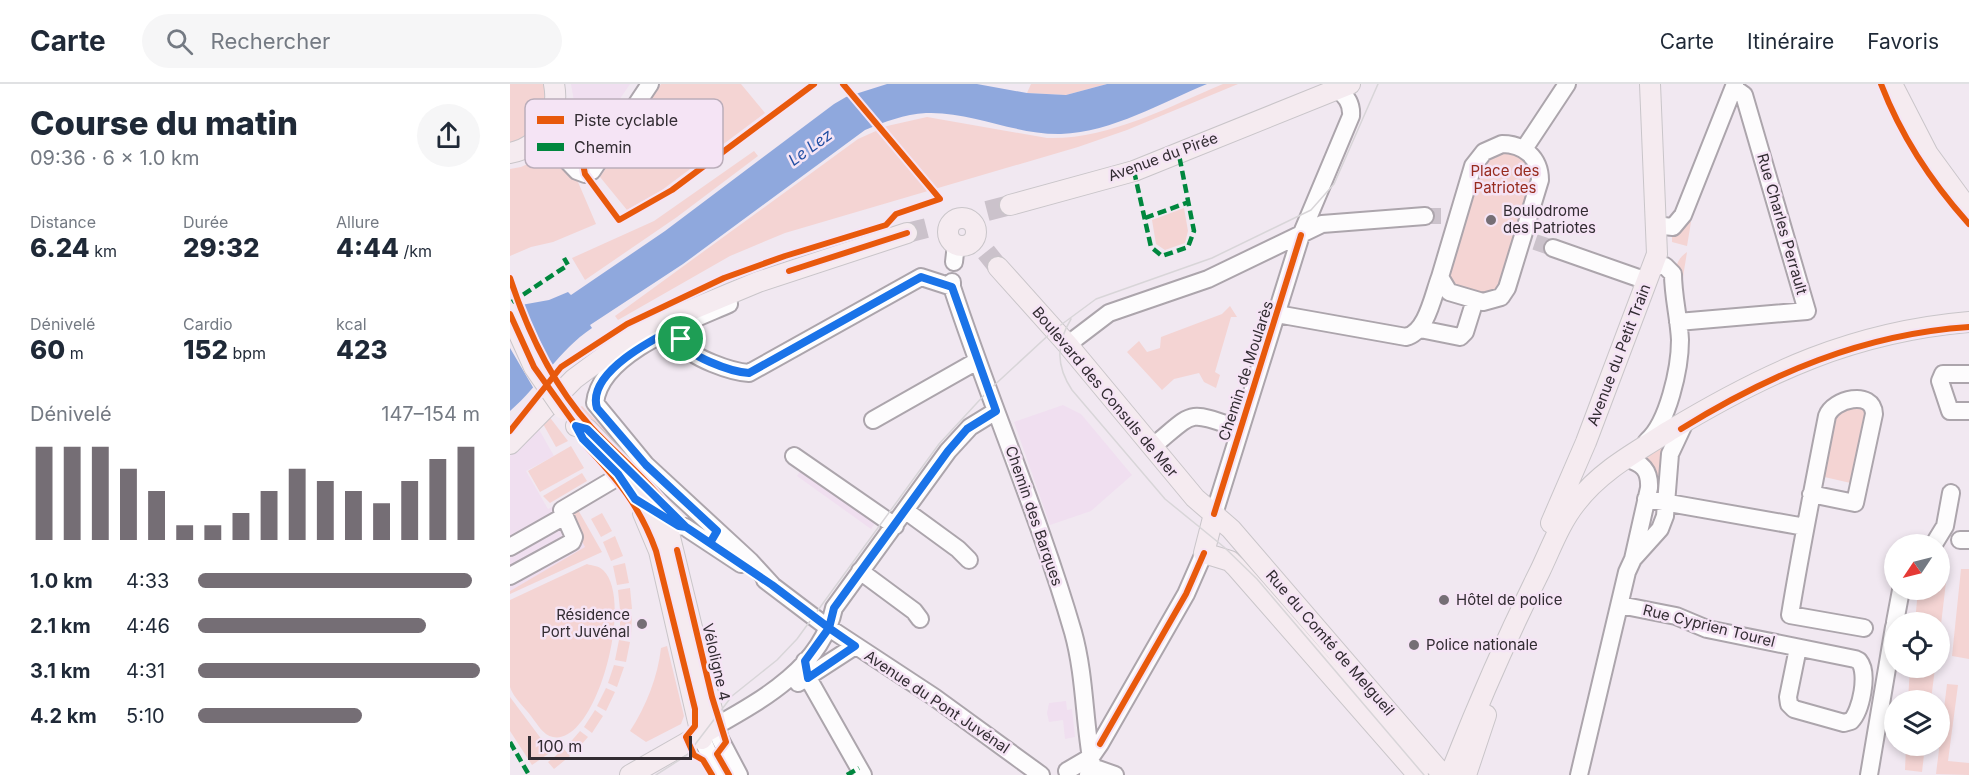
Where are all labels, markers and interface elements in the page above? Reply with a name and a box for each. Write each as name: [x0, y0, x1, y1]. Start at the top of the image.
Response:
search box: [142, 14, 562, 68]
text: Carte: [30, 24, 106, 58]
icon: search: [163, 25, 196, 58]
text: Rechercher: [211, 28, 330, 54]
text: Carte: [1660, 29, 1714, 54]
text: Itinéraire: [1747, 29, 1834, 54]
text: Favoris: [1867, 29, 1939, 54]
legend: [525, 99, 723, 168]
text: Course du matin: [30, 103, 298, 143]
button: share: [417, 104, 480, 167]
text: Piste cyclable: [574, 110, 678, 130]
water label: Le Lez: [784, 124, 836, 170]
street label: Avenue du Pirée: [1105, 128, 1220, 185]
text: Chemin: [574, 137, 632, 157]
text: 09:36 · 6 × 1.0 km: [30, 146, 200, 170]
street label: Rue Charles Perrault: [1753, 151, 1812, 297]
park label: Place des Patriotes: [1470, 161, 1540, 197]
place label: Boulodrome des Patriotes: [1503, 201, 1596, 237]
text: Distance: [30, 212, 96, 232]
text: Durée: [183, 212, 228, 232]
text: Allure: [336, 212, 379, 232]
marker: Boulodrome des Patriotes: [1484, 213, 1498, 227]
text: 6.24: [30, 232, 90, 263]
text: 29:32: [183, 232, 260, 263]
text: 4:44: [336, 232, 399, 263]
text: km: [90, 241, 117, 261]
text: /km: [399, 241, 432, 261]
street label: Avenue du Petit Train: [1583, 281, 1654, 428]
street label: Chemin de Moularès: [1214, 298, 1277, 443]
street label: Boulevard des Consuls de Mer: [1028, 303, 1183, 481]
pin: [655, 313, 706, 364]
text: Dénivelé: [30, 314, 95, 334]
text: Cardio: [183, 314, 233, 334]
text: kcal: [336, 314, 367, 334]
icon: arrive: [664, 322, 697, 355]
text: 60: [30, 334, 65, 365]
text: 152: [183, 334, 228, 365]
text: 423: [336, 334, 388, 365]
text: m: [65, 343, 84, 363]
text: bpm: [228, 343, 266, 363]
text: Dénivelé: [30, 402, 112, 426]
text: 147–154 m: [381, 402, 480, 426]
street label: Chemin des Barques: [1002, 443, 1067, 588]
north arrow: [1884, 534, 1950, 600]
map controls: [1884, 534, 1950, 756]
street label: Rue du Comté de Melgueil: [1262, 566, 1399, 719]
text: 1.0 km: [30, 569, 93, 593]
text: 4:33: [126, 569, 169, 593]
place label: Hôtel de police: [1456, 590, 1562, 609]
marker: Hôtel de police: [1437, 593, 1451, 607]
street label: Rue Cyprien Tourel: [1641, 600, 1777, 651]
place label: Résidence Port Juvénal: [541, 605, 630, 641]
button: locate: [1884, 612, 1950, 678]
text: 2.1 km: [30, 614, 91, 638]
text: 4:46: [126, 614, 170, 638]
marker: Résidence Port Juvénal: [635, 617, 649, 631]
street label: Véloligne 4: [698, 621, 735, 702]
place label: Police nationale: [1426, 635, 1538, 654]
marker: Police nationale: [1407, 638, 1421, 652]
street label: Avenue du Pont Juvénal: [861, 646, 1013, 757]
text: 3.1 km: [30, 659, 91, 683]
text: 4:31: [126, 659, 165, 683]
button: layers: [1884, 690, 1950, 756]
text: 4.2 km: [30, 704, 97, 728]
text: 5:10: [126, 704, 165, 728]
scale bar: [528, 733, 692, 760]
text: 100 m: [537, 736, 582, 756]

